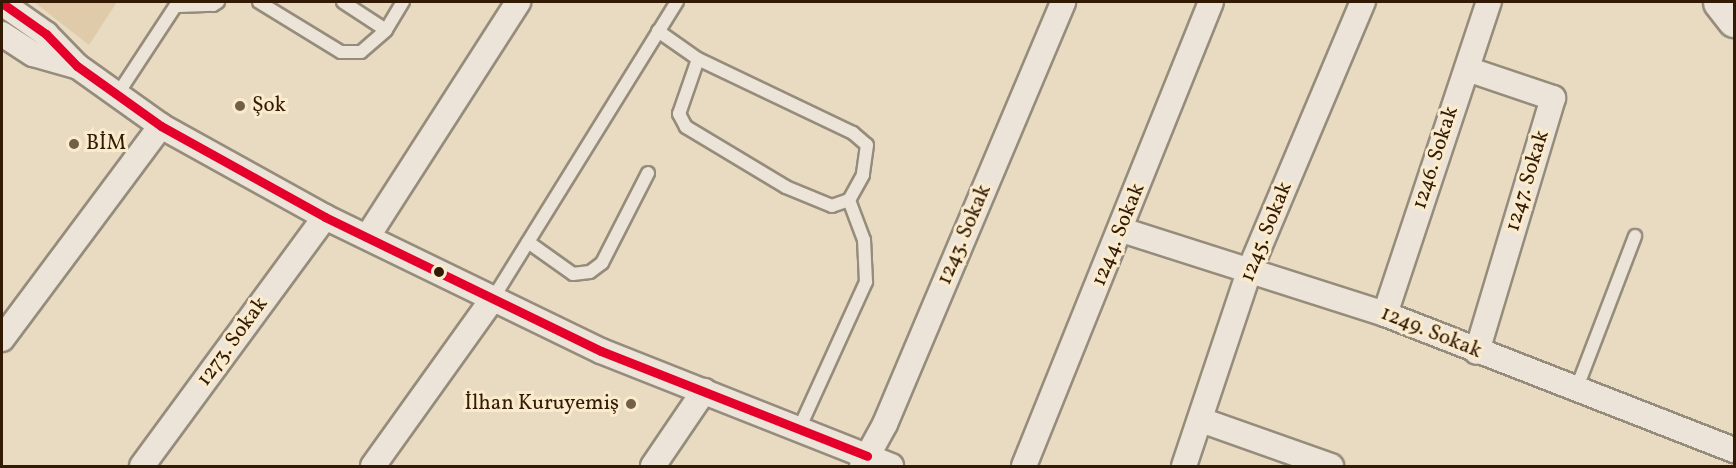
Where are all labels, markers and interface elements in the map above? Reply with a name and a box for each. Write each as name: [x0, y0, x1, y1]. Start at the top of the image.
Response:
place label: Şok: [252, 93, 286, 119]
marker: Şok: [233, 99, 247, 113]
street label: 1246. Sokak: [1408, 103, 1464, 213]
street label: 1247. Sokak: [1501, 127, 1555, 235]
place label: BİM: [86, 131, 126, 157]
marker: BİM: [67, 137, 81, 151]
street label: 1245. Sokak: [1235, 178, 1299, 286]
street label: 1244. Sokak: [1087, 180, 1151, 290]
street label: 1243. Sokak: [933, 181, 997, 289]
unlabelled marker: [433, 266, 445, 278]
street label: 1273. Sokak: [192, 292, 274, 392]
street label: 1249. Sokak: [1377, 301, 1485, 365]
place label: İlhan Kuruyemiş: [464, 391, 619, 417]
marker: İlhan Kuruyemiş: [624, 397, 638, 411]

